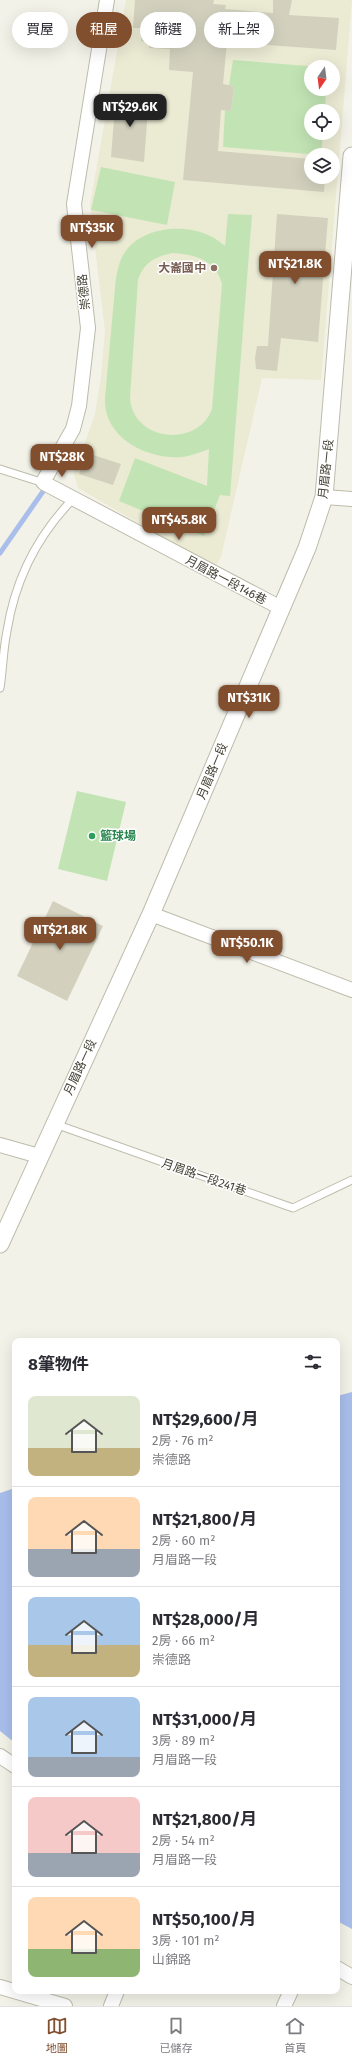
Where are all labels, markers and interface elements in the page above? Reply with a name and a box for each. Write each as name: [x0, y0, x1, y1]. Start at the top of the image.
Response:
chip: 買屋: [12, 12, 68, 48]
chip: 租屋: [76, 12, 132, 48]
chip: 篩選: [140, 12, 196, 48]
chip: 新上架: [204, 12, 274, 48]
north arrow: [304, 60, 340, 96]
map controls: [304, 60, 340, 184]
pin: NT$29.6K: [89, 94, 171, 128]
text: NT$29.6K: [103, 99, 157, 114]
button: locate: [304, 104, 340, 140]
button: layers: [304, 148, 340, 184]
pin: NT$35K: [59, 215, 125, 249]
text: NT$35K: [70, 220, 114, 235]
pin: NT$21.8K: [254, 251, 336, 285]
text: NT$21.8K: [268, 256, 322, 271]
place label: 大崙國中: [158, 261, 206, 275]
marker: 大崙國中: [209, 263, 219, 273]
street label: 崇德路: [75, 273, 93, 311]
street label: 月眉路一段: [316, 438, 336, 500]
pin: NT$28K: [29, 444, 95, 478]
text: NT$28K: [40, 449, 84, 464]
pin: NT$45.8K: [138, 507, 220, 541]
text: NT$45.8K: [151, 512, 207, 527]
street label: 月眉路一段146巷: [183, 553, 269, 607]
pin: NT$31K: [216, 685, 282, 719]
text: NT$31K: [227, 690, 271, 705]
street label: 月眉路一段: [194, 741, 230, 801]
place label: 籃球場: [100, 829, 136, 843]
marker: 籃球場: [87, 831, 97, 841]
pin: NT$21.8K: [19, 917, 101, 951]
text: NT$21.8K: [33, 922, 87, 937]
pin: NT$50.1K: [206, 930, 288, 964]
text: NT$50.1K: [220, 935, 274, 950]
street label: 月眉路一段: [61, 1037, 99, 1097]
street label: 月眉路一段241巷: [160, 1156, 248, 1198]
icon: filters: [302, 1351, 324, 1373]
text: 8筆物件: [28, 1354, 89, 1375]
text: NT$29,600/月: [152, 1409, 259, 1430]
icon: home: [60, 1412, 108, 1460]
text: 2房 · 76 m²: [152, 1433, 214, 1448]
text: 崇德路: [152, 1452, 191, 1467]
text: NT$21,800/月: [152, 1509, 257, 1530]
icon: home: [60, 1513, 108, 1561]
text: 2房 · 60 m²: [152, 1533, 215, 1548]
text: 月眉路一段: [152, 1552, 217, 1567]
text: NT$28,000/月: [152, 1609, 259, 1630]
icon: home: [60, 1613, 108, 1661]
text: 2房 · 66 m²: [152, 1633, 215, 1648]
text: 崇德路: [152, 1652, 191, 1667]
text: NT$31,000/月: [152, 1709, 257, 1730]
icon: home: [60, 1713, 108, 1761]
text: 3房 · 89 m²: [152, 1733, 215, 1748]
text: 月眉路一段: [152, 1752, 217, 1767]
text: NT$21,800/月: [152, 1809, 257, 1830]
icon: home: [60, 1813, 108, 1861]
text: 2房 · 54 m²: [152, 1833, 215, 1848]
text: 月眉路一段: [152, 1852, 217, 1867]
text: NT$50,100/月: [152, 1909, 257, 1930]
icon: home: [60, 1913, 108, 1961]
text: 3房 · 101 m²: [152, 1933, 219, 1948]
text: 山錦路: [152, 1952, 191, 1967]
tab: 地圖: [46, 2015, 68, 2055]
tab: 已儲存: [159, 2015, 192, 2055]
tab: 首頁: [284, 2015, 306, 2055]

